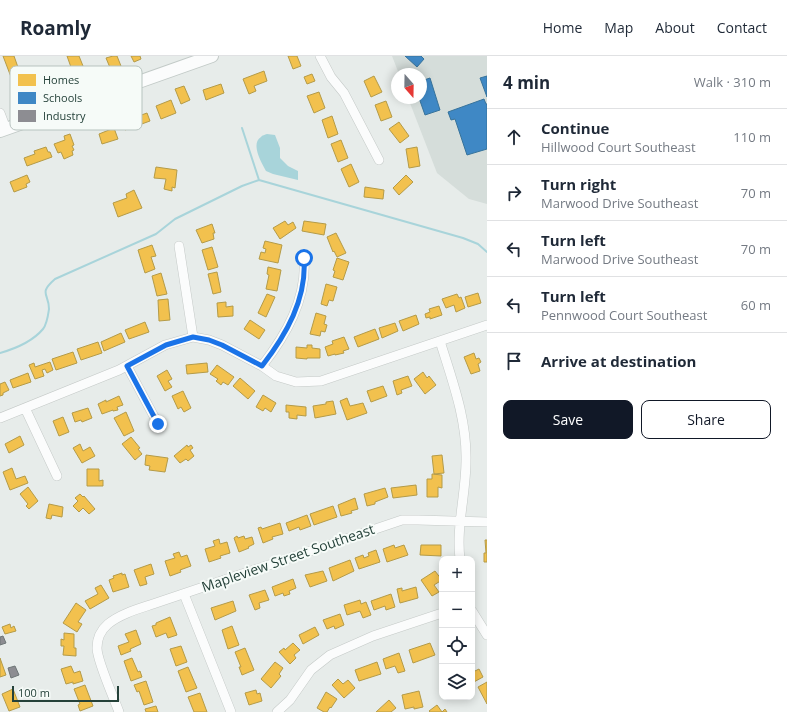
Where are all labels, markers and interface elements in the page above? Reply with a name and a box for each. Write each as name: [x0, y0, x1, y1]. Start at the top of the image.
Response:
text: Roamly: [20, 15, 91, 41]
text: Home: [543, 18, 582, 37]
text: Map: [604, 18, 633, 37]
text: About: [655, 18, 695, 37]
text: Contact: [717, 18, 767, 37]
legend: [10, 66, 142, 130]
north arrow: [391, 68, 427, 104]
text: 4 min: [503, 71, 550, 94]
text: Homes: [43, 72, 79, 87]
text: Walk · 310 m: [694, 73, 771, 91]
text: Schools: [43, 90, 82, 105]
text: Industry: [43, 108, 86, 123]
text: Continue: [541, 118, 609, 138]
icon: ahead: [503, 126, 525, 148]
text: 110 m: [733, 128, 771, 146]
text: Hillwood Court Southeast: [541, 138, 696, 156]
text: Turn right: [541, 174, 616, 194]
icon: right: [503, 182, 525, 204]
text: 70 m: [741, 184, 771, 202]
text: Marwood Drive Southeast: [541, 194, 698, 212]
text: Turn left: [541, 230, 606, 250]
icon: left: [503, 238, 525, 260]
text: 70 m: [741, 240, 771, 258]
route start: [295, 249, 313, 267]
text: Marwood Drive Southeast: [541, 250, 698, 268]
text: Turn left: [541, 286, 606, 306]
icon: left: [503, 294, 525, 316]
text: 60 m: [741, 296, 771, 314]
text: Pennwood Court Southeast: [541, 306, 707, 324]
icon: arrive: [503, 350, 525, 372]
text: Arrive at destination: [541, 351, 696, 371]
button: Save: [503, 400, 633, 439]
button: Share: [641, 400, 771, 439]
route end: [149, 415, 167, 433]
street label: Mapleview Street Southeast: [199, 519, 377, 596]
map controls: [439, 556, 475, 700]
button: +: [439, 556, 475, 592]
button: −: [439, 592, 475, 628]
button: locate: [439, 628, 475, 664]
button: layers: [439, 664, 475, 700]
scale bar: [12, 684, 119, 703]
text: 100 m: [18, 685, 50, 700]

